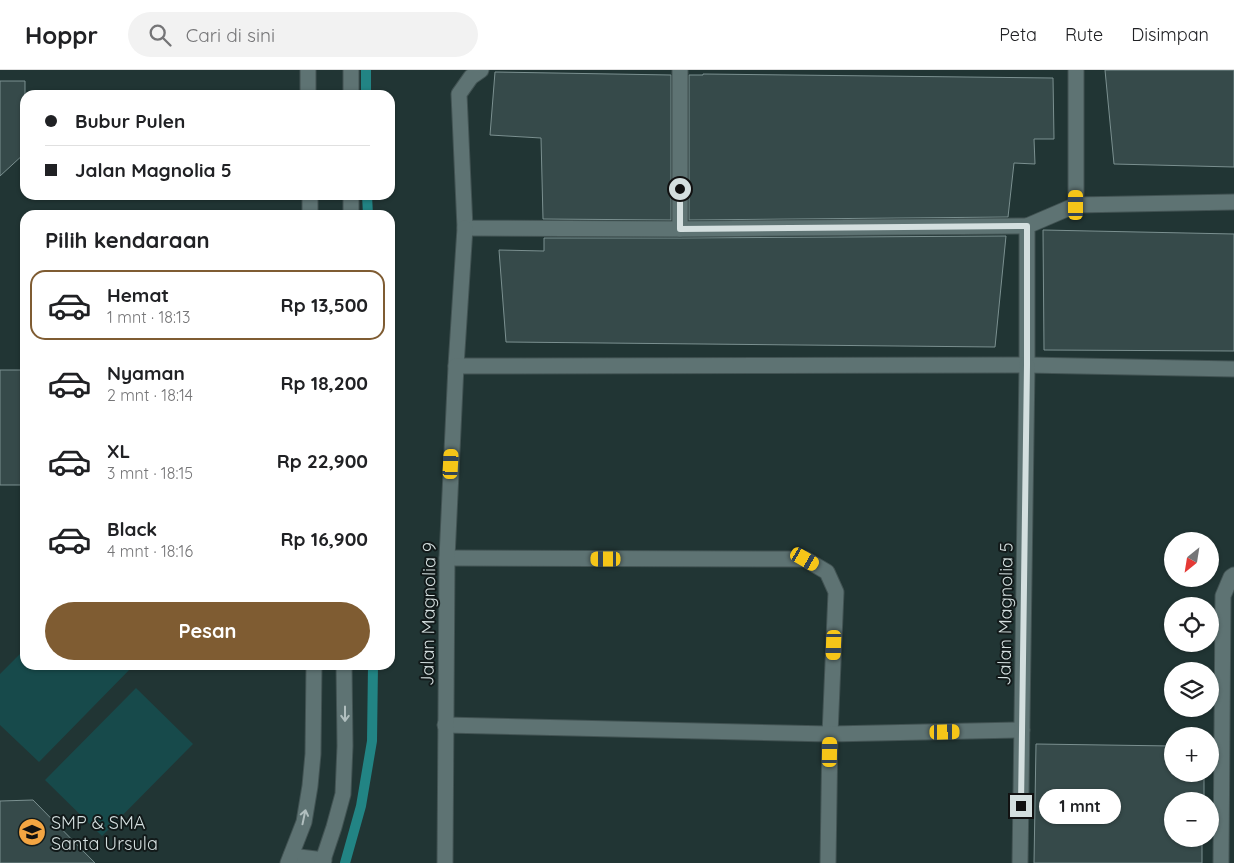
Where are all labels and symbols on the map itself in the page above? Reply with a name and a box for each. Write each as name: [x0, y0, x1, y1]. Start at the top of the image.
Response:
route start: [669, 178, 691, 200]
car: [1068, 190, 1083, 220]
car: [442, 449, 459, 479]
north arrow: [1164, 532, 1219, 588]
street label: Jalan Magnolia 9: [415, 542, 441, 686]
street label: Jalan Magnolia 5: [992, 542, 1018, 686]
car: [788, 545, 821, 573]
car: [591, 552, 621, 567]
car: [825, 630, 842, 660]
one-way arrow: [340, 705, 350, 721]
car: [929, 724, 960, 740]
car: [822, 737, 837, 767]
callout: 1 mnt: [1038, 788, 1121, 824]
route end: [1010, 795, 1032, 817]
one-way arrow: [300, 809, 309, 825]
place label: SMP & SMA Santa Ursula: [51, 811, 158, 855]
school or university icon: SMP & SMA Santa Ursula: [17, 817, 47, 847]

